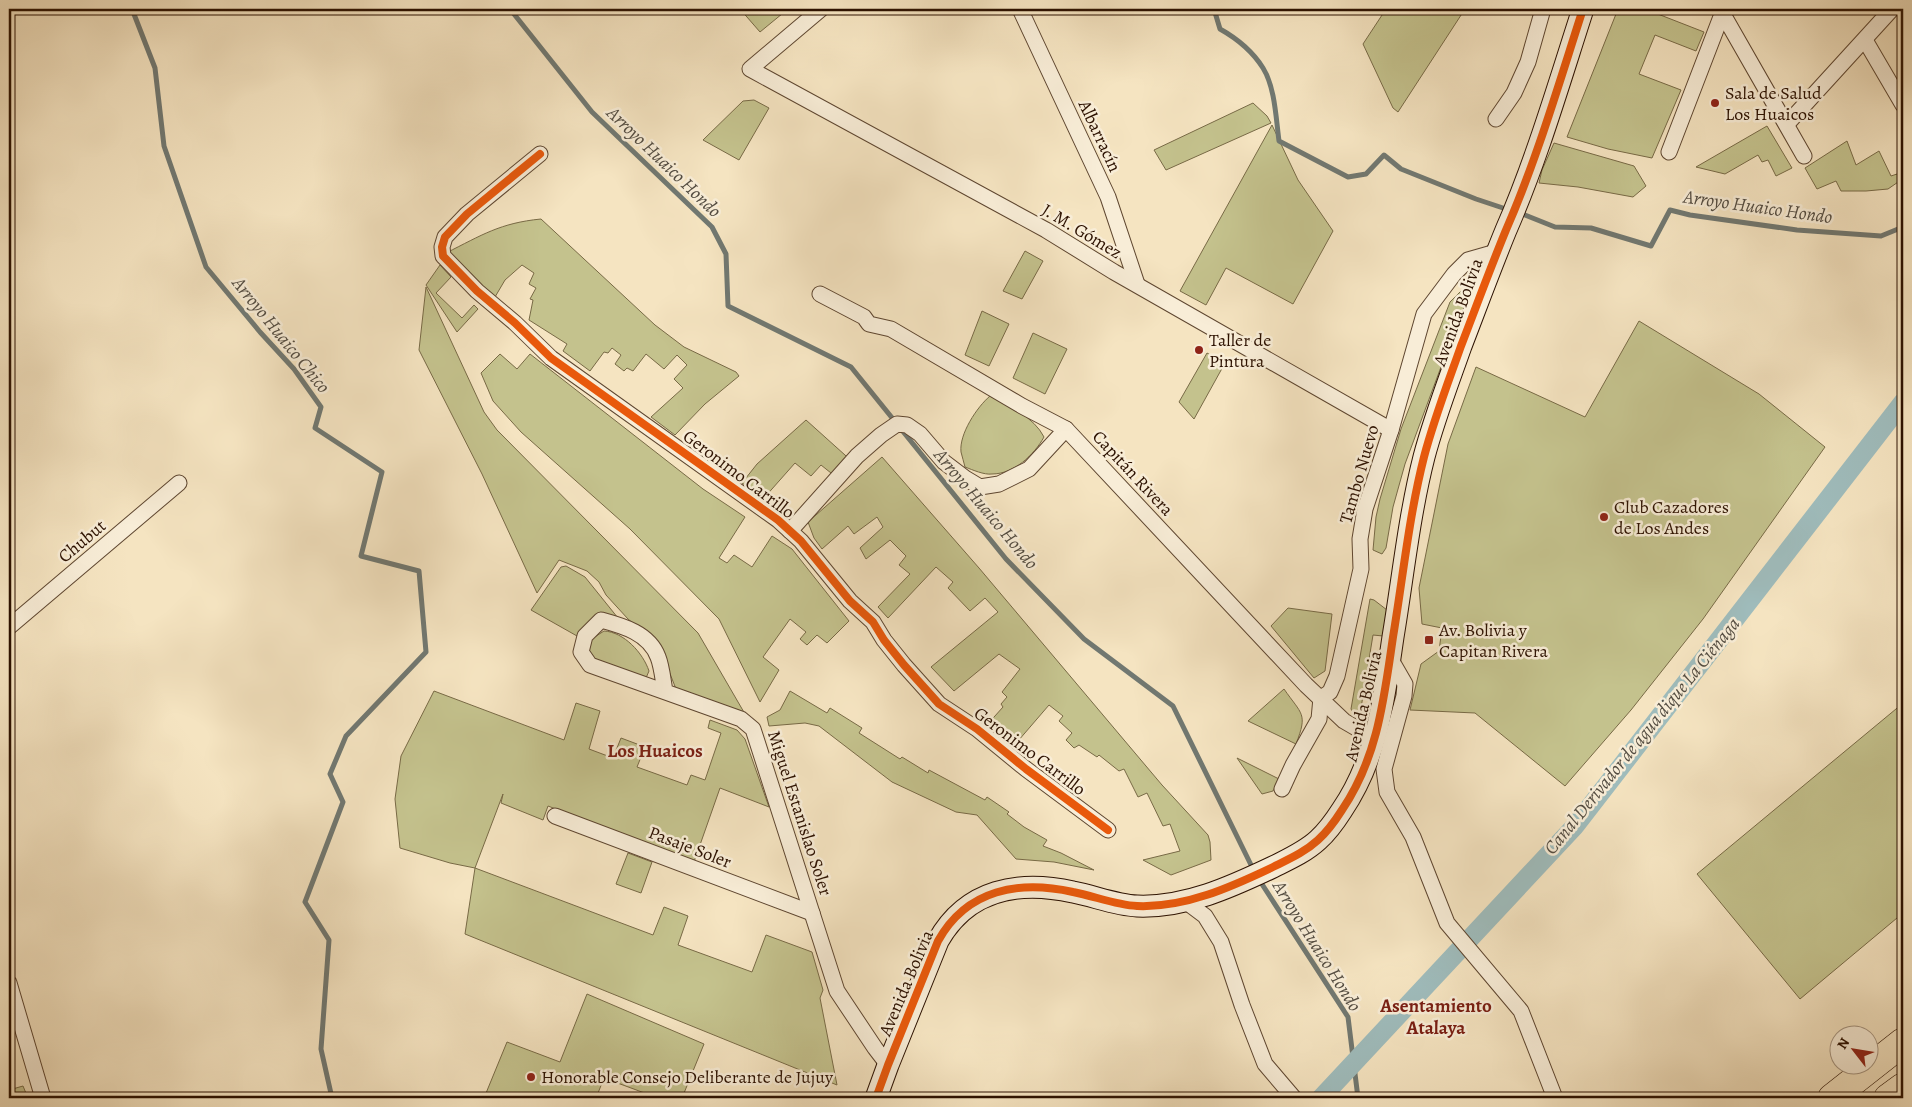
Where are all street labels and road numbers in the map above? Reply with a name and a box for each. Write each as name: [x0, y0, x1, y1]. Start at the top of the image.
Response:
street label: Albarracín: [1073, 95, 1127, 176]
street label: J. M. Gómez: [1038, 198, 1126, 264]
street label: Avenida Bolivia: [1427, 254, 1489, 370]
street label: Tambo Nuevo: [1333, 422, 1385, 526]
street label: Geronimo Carrillo: [678, 424, 800, 524]
street label: Capitán Rivera: [1087, 425, 1179, 521]
street label: Chubut: [53, 514, 111, 568]
street label: Avenida Bolivia: [1338, 648, 1388, 765]
street label: Geronimo Carrillo: [969, 701, 1091, 801]
street label: Miguel Estanislao Soler: [762, 727, 838, 899]
street label: Pasaje Soler: [645, 820, 735, 874]
street label: Avenida Bolivia: [872, 926, 939, 1041]

